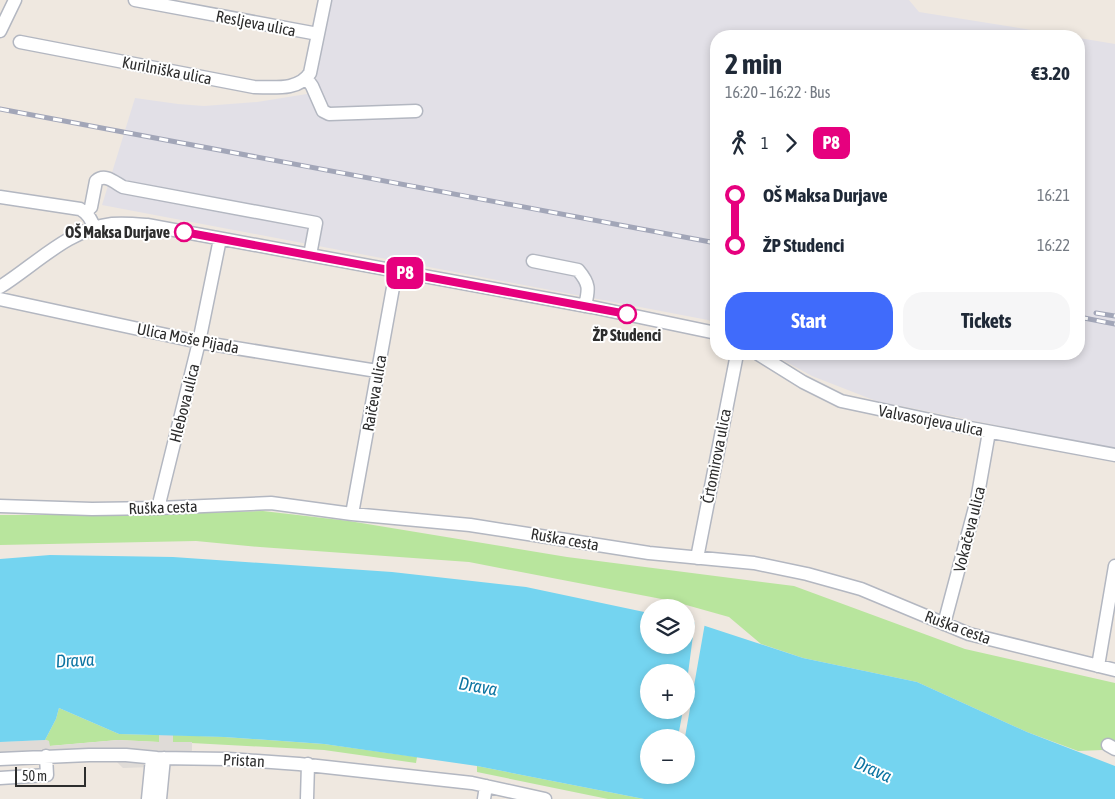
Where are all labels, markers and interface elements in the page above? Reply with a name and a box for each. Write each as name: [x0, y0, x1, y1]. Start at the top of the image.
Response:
street label: Resljeva ulica: [214, 6, 297, 41]
text: 2 min: [725, 48, 782, 80]
street label: Kurilniška ulica: [121, 52, 213, 88]
text: €3.20: [1031, 62, 1070, 84]
text: 16:20 – 16:22 · Bus: [725, 83, 830, 101]
icon: walk: [725, 129, 753, 157]
icon: forward: [777, 129, 805, 157]
text: P8: [823, 132, 840, 153]
text: 1: [761, 134, 769, 152]
text: OŠ Maksa Durjave: [763, 184, 888, 206]
text: 16:21: [1037, 186, 1070, 204]
marker: OŠ Maksa Durjave: [174, 222, 194, 242]
place label: OŠ Maksa Durjave: [65, 223, 170, 241]
text: ŽP Studenci: [763, 234, 844, 256]
text: 16:22: [1037, 236, 1070, 254]
line badge: P8: [382, 257, 428, 289]
text: P8: [396, 262, 414, 283]
button: Start: [725, 292, 893, 350]
button: Tickets: [903, 292, 1070, 350]
marker: ŽP Studenci: [617, 304, 637, 324]
street label: Ulica Moše Pijada: [135, 319, 241, 358]
place label: ŽP Studenci: [593, 326, 662, 344]
street label: Raičeva ulica: [358, 353, 390, 433]
street label: Hlebova ulica: [166, 362, 202, 444]
street label: Valvasorjeva ulica: [877, 401, 985, 440]
street label: Črtomirova ulica: [698, 407, 734, 505]
street label: Vokačeva ulica: [950, 484, 988, 574]
street label: Ruška cesta: [128, 497, 198, 517]
street label: Ruška cesta: [529, 524, 601, 554]
map controls: [640, 599, 695, 784]
button: layers: [640, 599, 695, 654]
street label: Ruška cesta: [923, 607, 993, 647]
water label: Drava: [55, 648, 96, 672]
button: +: [640, 664, 695, 719]
water label: Drava: [457, 672, 500, 700]
button: −: [640, 729, 695, 784]
street label: Pristan: [223, 750, 265, 770]
water label: Drava: [851, 752, 896, 787]
scale bar: [15, 764, 86, 787]
text: 50 m: [22, 768, 47, 784]

